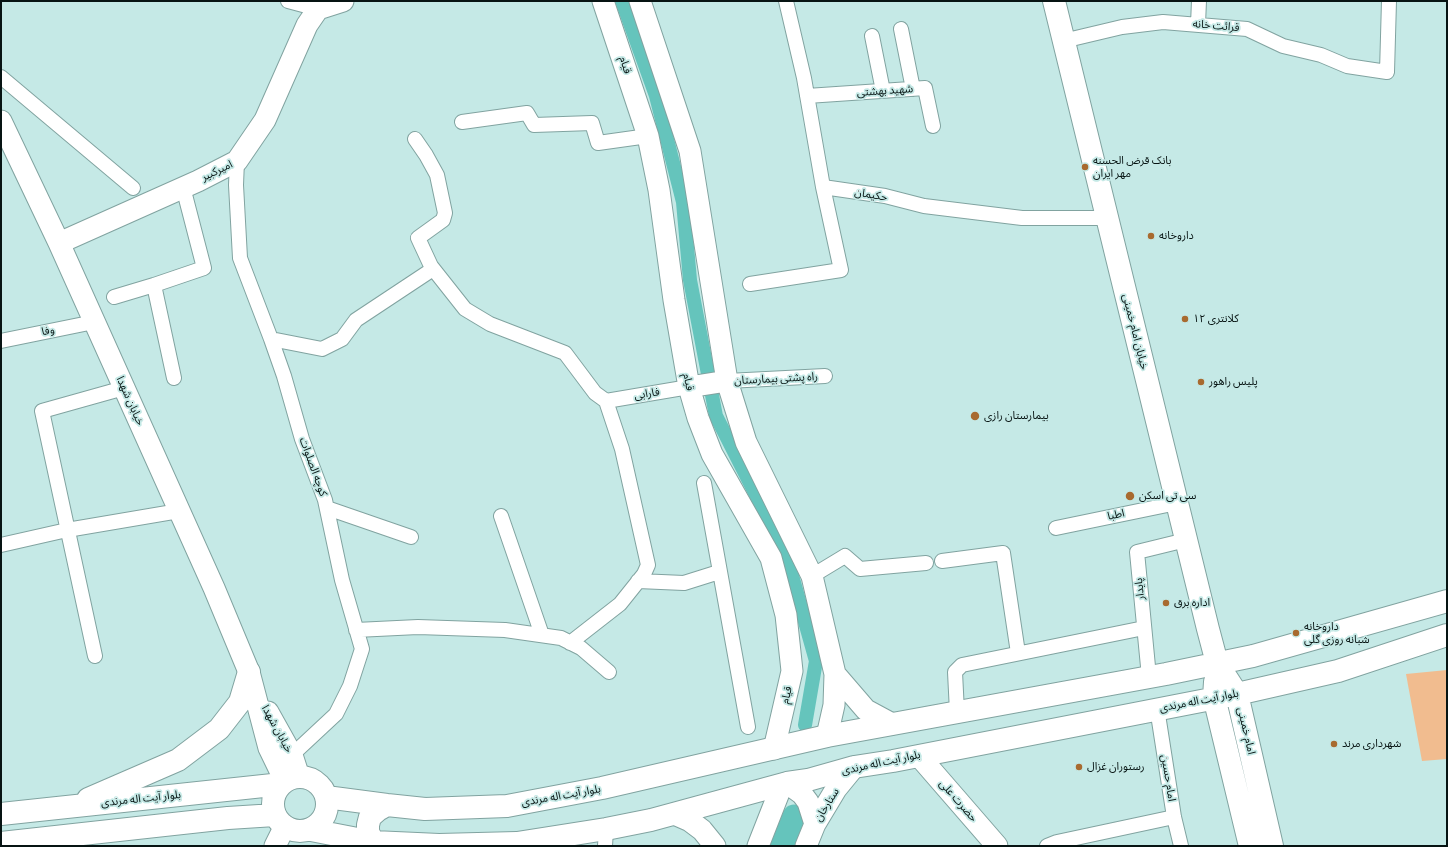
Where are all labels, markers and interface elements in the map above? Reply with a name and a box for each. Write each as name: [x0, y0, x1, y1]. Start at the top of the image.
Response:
street label: قرائت خانه: [1192, 17, 1240, 35]
street label: قیام: [616, 55, 634, 75]
street label: شهید بهشتی: [856, 82, 914, 100]
place label: بانک قرض الحسنه مهر ایران: [1093, 154, 1172, 180]
street label: امیرکبیر: [199, 158, 235, 184]
marker: بانک قرض الحسنه مهر ایران: [1080, 162, 1090, 172]
street label: حکیمان: [853, 186, 889, 204]
place label: داروخانه: [1159, 229, 1194, 243]
marker: داروخانه: [1146, 231, 1156, 241]
street label: خیابان امام خمینی: [1119, 293, 1151, 371]
place label: کلانتری ۱۲: [1193, 312, 1239, 326]
marker: کلانتری ۱۲: [1180, 314, 1190, 324]
street label: وفا: [40, 323, 56, 339]
street label: راه پشتی بیمارستان: [734, 370, 818, 388]
street label: قیام: [680, 372, 696, 392]
street label: خیابان شهدا: [113, 374, 147, 428]
place label: پلیس راهور: [1209, 375, 1258, 389]
marker: پلیس راهور: [1196, 377, 1206, 387]
street label: فارابی: [633, 385, 661, 403]
place label: بیمارستان رازی: [984, 409, 1049, 423]
marker: بیمارستان رازی: [969, 410, 981, 422]
street label: کوچه الصلوات: [296, 436, 330, 498]
place label: سی تی اسکن: [1139, 489, 1196, 503]
marker: سی تی اسکن: [1124, 490, 1136, 502]
street label: اطبا: [1106, 507, 1126, 523]
street label: پایدار: [1132, 577, 1148, 601]
place label: اداره برق: [1174, 596, 1210, 610]
marker: اداره برق: [1161, 598, 1171, 608]
place label: داروخانه شبانه روزی گلی: [1304, 620, 1370, 646]
marker: داروخانه شبانه روزی گلی: [1291, 628, 1301, 638]
street label: قیام: [779, 685, 795, 705]
street label: بلوار آیت اله مرندی: [1158, 687, 1240, 715]
street label: خیابان شهدا: [259, 703, 295, 755]
street label: امام خمینی: [1234, 706, 1258, 756]
place label: شهرداری مرند: [1342, 737, 1401, 751]
marker: شهرداری مرند: [1329, 739, 1339, 749]
street label: بلوار آیت اله مرندی: [840, 748, 922, 778]
street label: امام حسین: [1158, 754, 1178, 802]
place label: رستوران غزال: [1087, 760, 1145, 774]
marker: رستوران غزال: [1074, 762, 1084, 772]
street label: حضرت علی: [936, 777, 980, 825]
street label: بلوار آیت اله مرندی: [520, 783, 602, 809]
street label: ستارخان: [812, 786, 842, 824]
street label: بلوار آیت اله مرندی: [100, 788, 182, 810]

